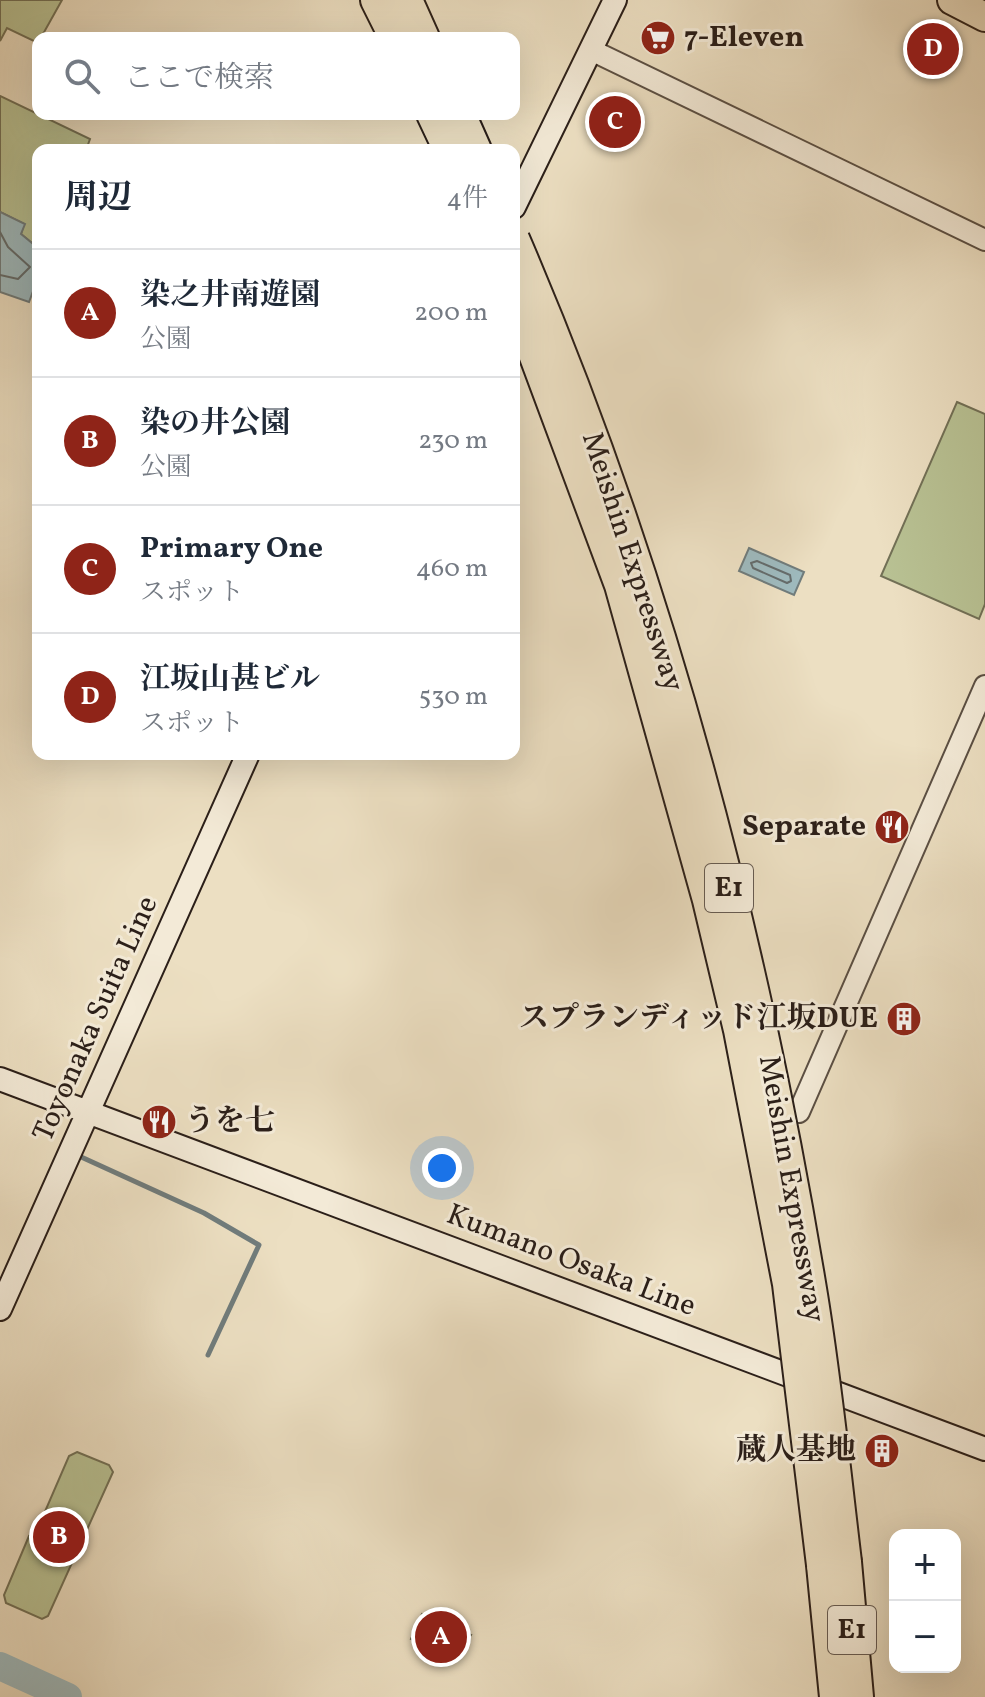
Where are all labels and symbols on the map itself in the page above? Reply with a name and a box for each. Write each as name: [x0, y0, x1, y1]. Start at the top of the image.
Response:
place label: 7-Eleven: [684, 17, 804, 59]
supermarket icon: 7-Eleven: [639, 19, 677, 57]
pin: D: [907, 19, 959, 79]
pin: C: [589, 92, 641, 152]
street label: Meishin Expressway: [570, 427, 694, 697]
place label: Separate: [742, 806, 866, 848]
restaurant icon: Separate: [873, 808, 911, 846]
road number: E1: [705, 864, 753, 912]
street label: Toyonaka Suita Line: [23, 889, 169, 1149]
place label: スプランディッド江坂DUE: [519, 998, 878, 1040]
building icon: スプランディッド江坂DUE: [885, 1000, 923, 1038]
street label: Meishin Expressway: [747, 1052, 835, 1326]
place label: うを七: [185, 1101, 275, 1143]
restaurant icon: うを七: [140, 1103, 178, 1141]
your location: [422, 1148, 462, 1188]
street label: Kumano Osaka Line: [440, 1194, 702, 1328]
place label: 蔵人基地: [736, 1430, 856, 1472]
building icon: 蔵人基地: [863, 1432, 901, 1470]
pin: B: [33, 1507, 85, 1567]
road number: E1: [828, 1606, 876, 1654]
pin: A: [415, 1607, 467, 1667]

